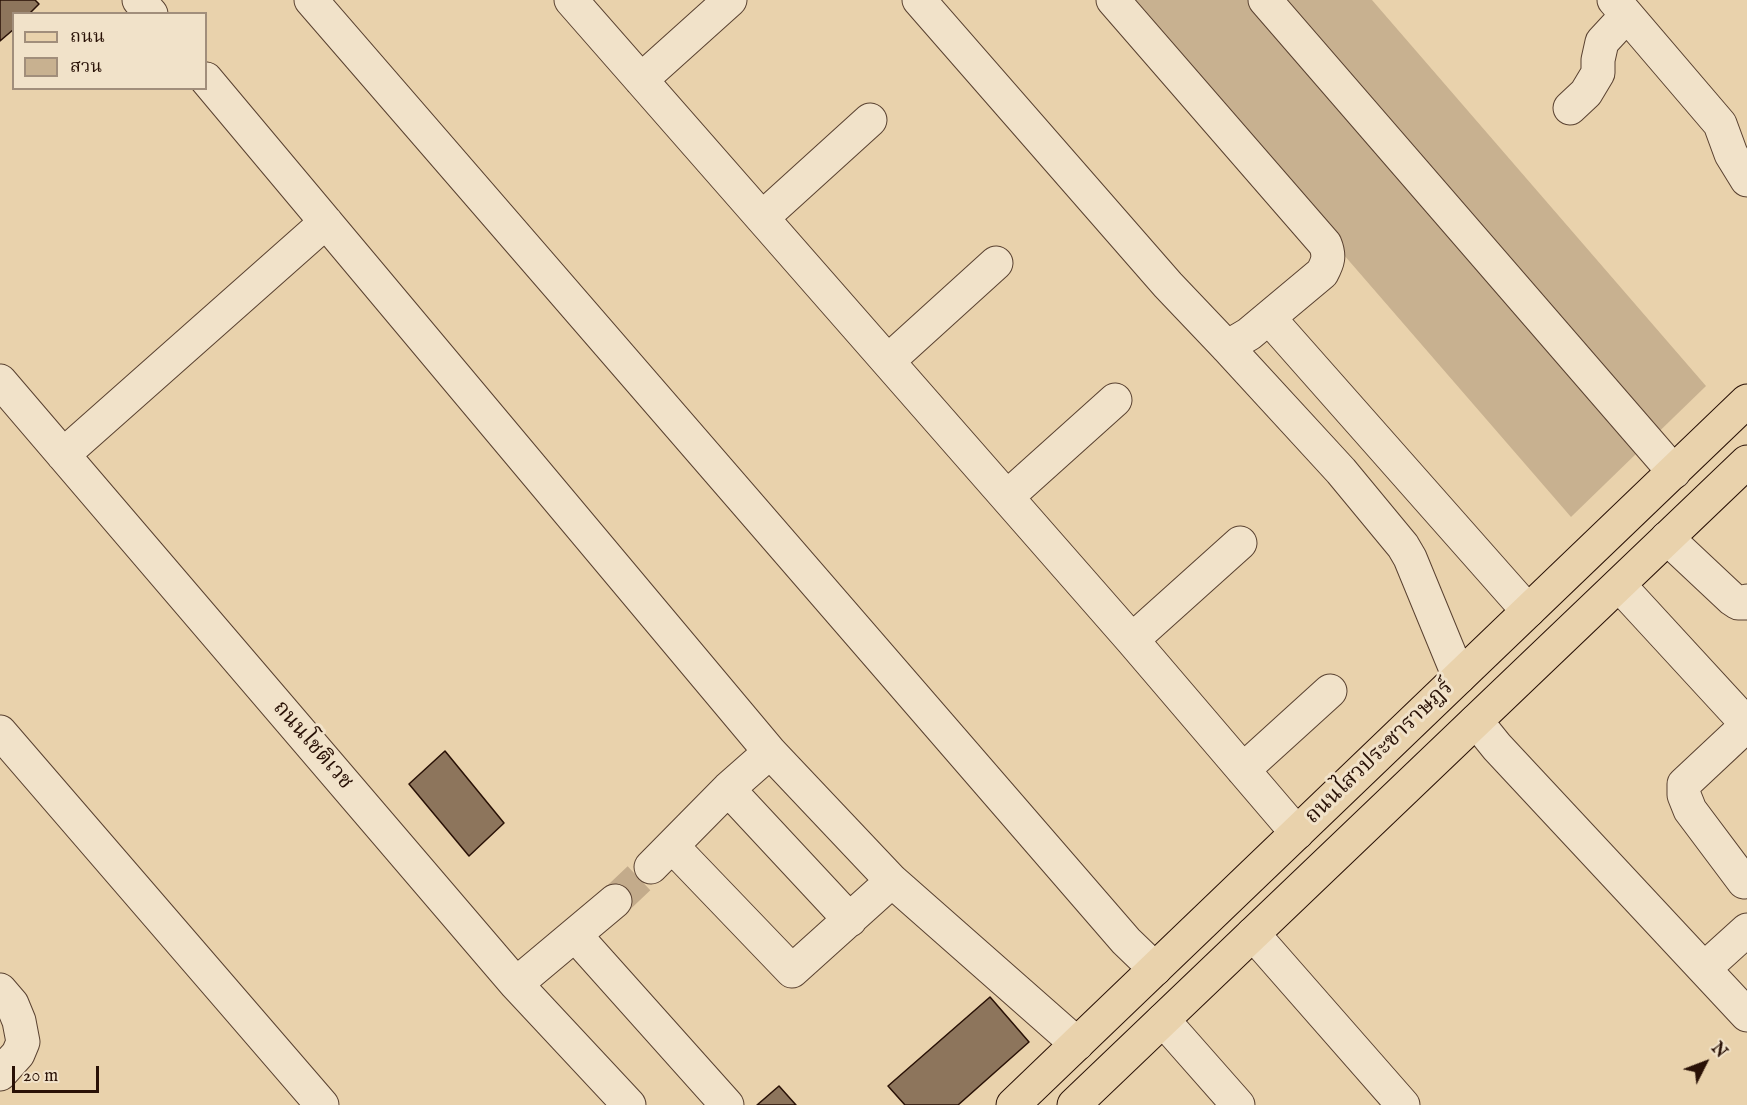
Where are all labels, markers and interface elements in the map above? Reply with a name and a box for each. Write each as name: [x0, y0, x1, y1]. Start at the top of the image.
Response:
legend: [12, 12, 207, 90]
text: ถนน: [70, 26, 105, 49]
text: สวน: [70, 56, 102, 79]
street label: ถนนไสวประชาราษฎร์: [1300, 675, 1460, 831]
street label: ถนนโชติเวช: [266, 696, 358, 796]
north arrow: [1675, 1033, 1735, 1093]
text: N: [1706, 1039, 1730, 1063]
scale bar: [15, 1054, 102, 1092]
text: 20 m: [23, 1065, 58, 1088]

